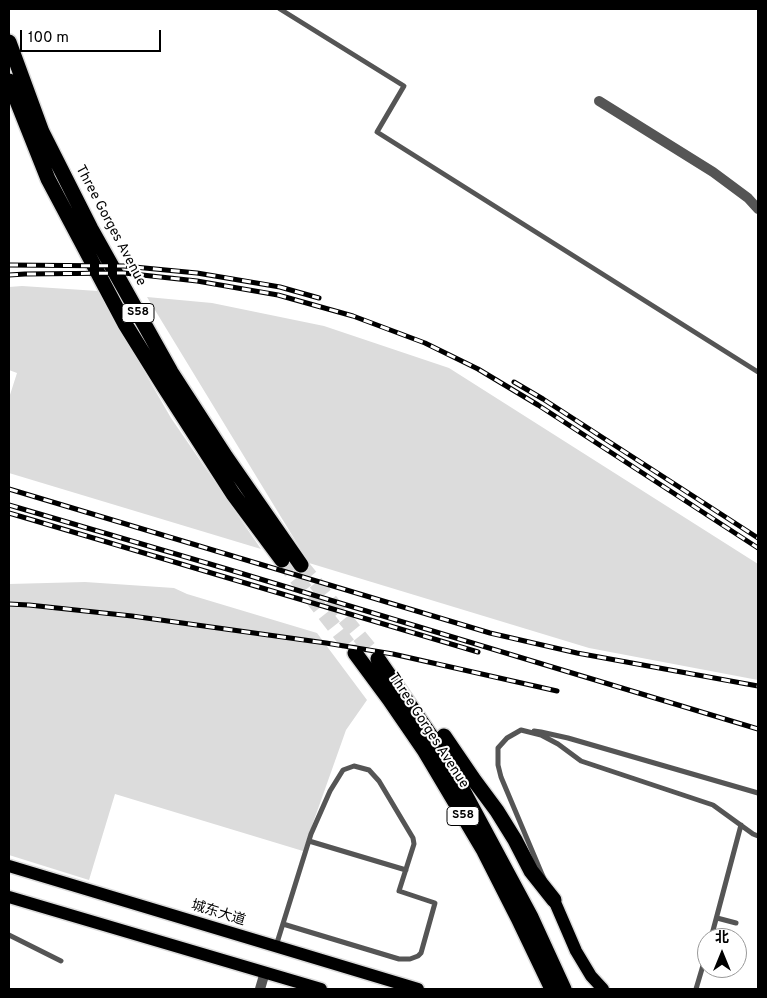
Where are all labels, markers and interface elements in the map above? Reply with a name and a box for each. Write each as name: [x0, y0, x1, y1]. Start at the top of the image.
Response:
scale bar: [22, 20, 164, 52]
text: 100 m: [28, 29, 69, 48]
street label: Three Gorges Avenue: [71, 163, 149, 289]
road number: S58: [122, 304, 154, 322]
street label: Three Gorges Avenue: [384, 670, 472, 792]
road number: S58: [447, 806, 479, 826]
street label: 城东大道: [189, 898, 247, 930]
north arrow: [697, 928, 747, 978]
text: 北: [715, 930, 729, 947]

